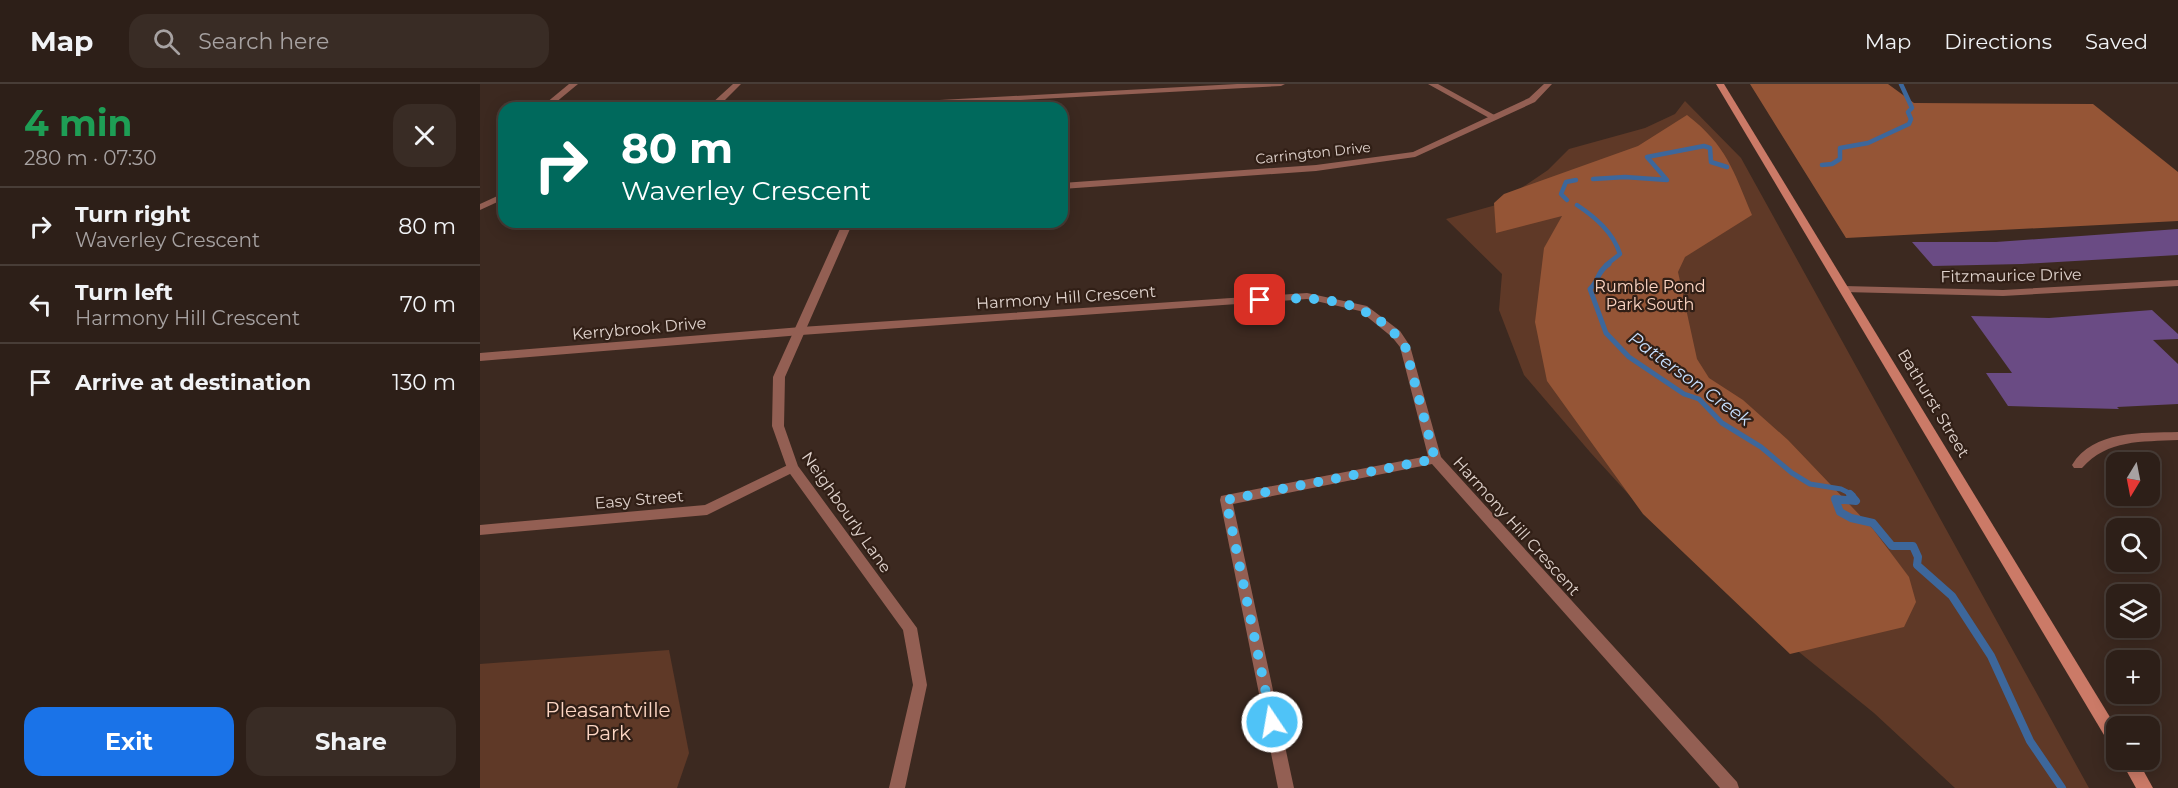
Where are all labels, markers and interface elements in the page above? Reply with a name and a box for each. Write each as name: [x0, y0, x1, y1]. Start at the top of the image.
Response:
search box: [129, 14, 549, 68]
text: Map: [30, 24, 93, 58]
icon: search: [150, 25, 183, 58]
text: Search here: [198, 28, 329, 55]
text: Map: [1865, 29, 1911, 54]
text: Directions: [1944, 29, 2052, 54]
text: Saved: [2085, 29, 2148, 54]
text: 4 min: [24, 101, 132, 145]
button: close: [393, 104, 456, 167]
text: 80 m: [621, 122, 733, 174]
icon: right: [522, 126, 600, 204]
street label: Carrington Drive: [1254, 138, 1372, 168]
text: 280 m · 07:30: [24, 146, 157, 170]
text: Waverley Crescent: [621, 174, 871, 207]
text: Turn right: [75, 201, 190, 228]
icon: right: [24, 210, 57, 243]
text: 80 m: [398, 213, 456, 240]
text: Waverley Crescent: [75, 228, 260, 252]
street label: Fitzmaurice Drive: [1940, 265, 2082, 286]
pin: [1234, 274, 1285, 325]
park label: Rumble Pond Park South: [1594, 277, 1706, 314]
text: Turn left: [75, 279, 173, 306]
street label: Harmony Hill Crescent: [976, 282, 1157, 313]
icon: arrive: [1243, 283, 1276, 316]
icon: left: [24, 288, 57, 321]
text: 70 m: [400, 291, 456, 318]
text: Harmony Hill Crescent: [75, 306, 300, 330]
street label: Kerrybrook Drive: [571, 313, 707, 344]
water label: Patterson Creek: [1624, 327, 1757, 432]
street label: Bathurst Street: [1894, 346, 1974, 461]
icon: arrive: [24, 366, 57, 399]
text: Arrive at destination: [75, 369, 311, 396]
text: 130 m: [392, 369, 456, 396]
street label: Neighbourly Lane: [798, 448, 895, 576]
north arrow: [2106, 452, 2160, 506]
map controls: [2106, 452, 2160, 770]
street label: Harmony Hill Crescent: [1449, 453, 1584, 600]
street label: Easy Street: [594, 486, 685, 513]
button: search: [2106, 518, 2160, 572]
button: layers: [2106, 584, 2160, 638]
button: +: [2106, 650, 2160, 704]
position arrow: [1240, 690, 1304, 754]
park label: Pleasantville Park: [545, 698, 671, 745]
button: Exit: [24, 707, 234, 776]
button: Share: [246, 707, 456, 776]
button: −: [2106, 716, 2160, 770]

